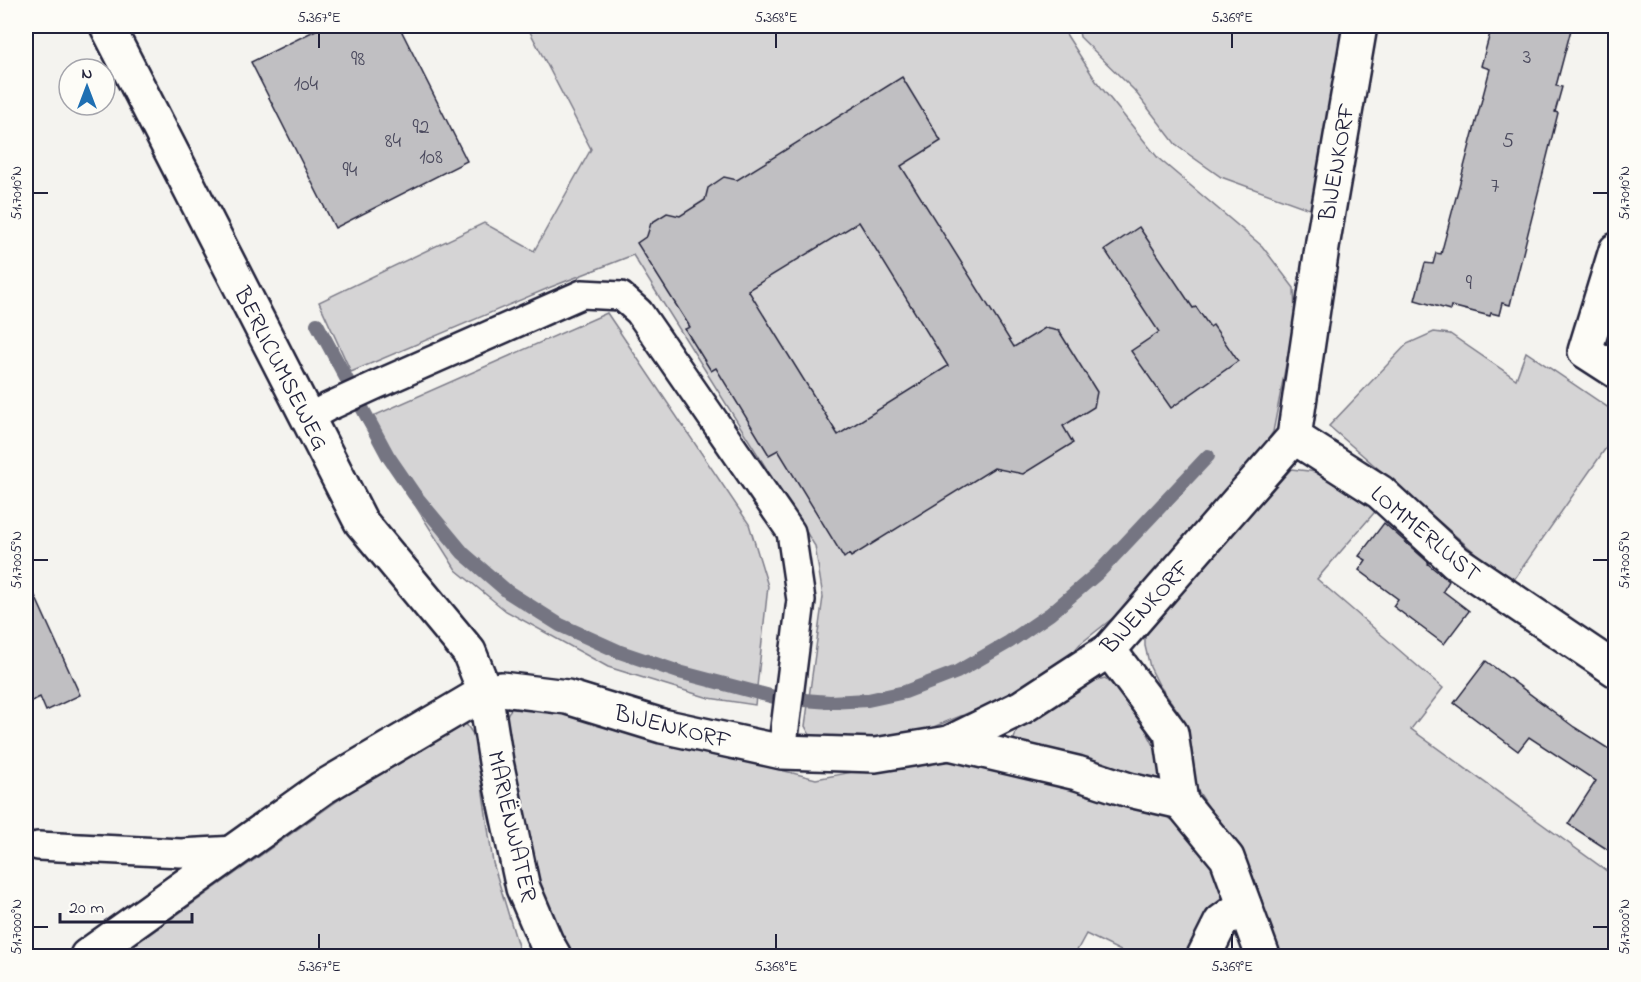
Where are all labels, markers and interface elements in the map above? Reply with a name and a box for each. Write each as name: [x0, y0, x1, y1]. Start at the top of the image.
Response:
text: 5.367°E: [297, 7, 341, 29]
text: 5.368°E: [754, 7, 798, 29]
text: 5.369°E: [1211, 7, 1253, 29]
house number: 3: [1523, 43, 1531, 73]
house number: 98: [351, 45, 365, 75]
north arrow: [57, 57, 117, 117]
text: N: [82, 62, 93, 86]
house number: 104: [294, 70, 319, 100]
street label: BIJENKORF: [1311, 100, 1366, 225]
house number: 92: [413, 113, 429, 143]
house number: 84: [385, 127, 402, 157]
house number: 5: [1502, 127, 1514, 157]
house number: 108: [419, 143, 443, 173]
house number: 94: [343, 156, 358, 186]
text: 51.7010°N: [6, 166, 28, 220]
text: 51.7010°N: [1614, 166, 1636, 220]
house number: 7: [1491, 172, 1500, 202]
house number: 9: [1466, 269, 1473, 299]
street label: BERLICUMSEWEG: [223, 280, 336, 457]
street label: LOMMERLUST: [1362, 478, 1487, 592]
text: 51.7005°N: [6, 531, 28, 589]
text: 51.7005°N: [1614, 531, 1636, 589]
street label: BIJENKORF: [1093, 552, 1201, 664]
street label: BIJENKORF: [609, 697, 735, 760]
street label: MARIËNWATER: [476, 748, 545, 906]
scale bar: [60, 886, 192, 924]
text: 20 m: [69, 896, 104, 922]
text: 51.7000°N: [6, 899, 28, 955]
text: 51.7000°N: [1614, 899, 1636, 955]
text: 5.367°E: [297, 956, 341, 978]
text: 5.368°E: [754, 956, 798, 978]
text: 5.369°E: [1211, 956, 1253, 978]

